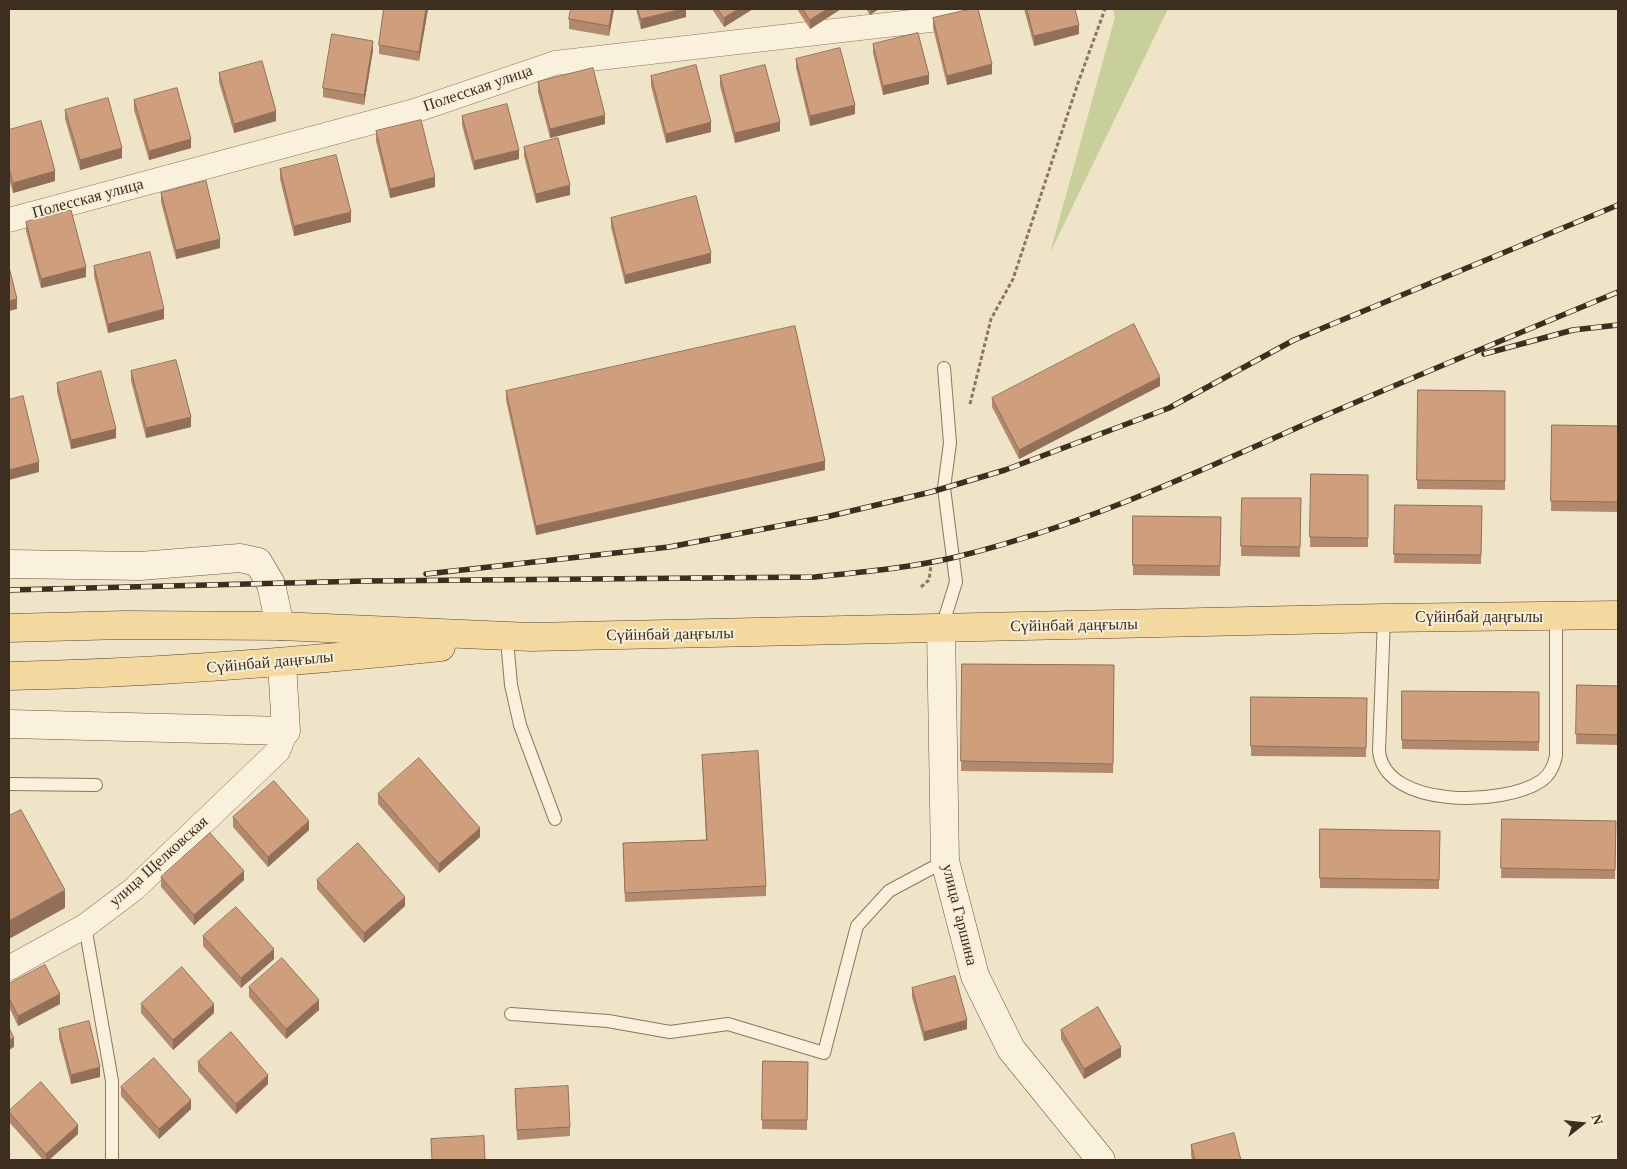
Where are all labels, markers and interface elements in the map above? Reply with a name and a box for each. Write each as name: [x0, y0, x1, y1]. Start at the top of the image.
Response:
street label: Полесская улица: [421, 61, 535, 117]
street label: Полесская улица: [30, 175, 146, 223]
street label: Сүйінбай даңғылы: [1415, 608, 1543, 628]
street label: Сүйінбай даңғылы: [1010, 615, 1138, 637]
street label: Сүйінбай даңғылы: [606, 624, 734, 646]
street label: Сүйінбай даңғылы: [205, 648, 335, 678]
street label: улица Щелковская: [106, 813, 212, 911]
street label: улица Гаршина: [937, 862, 981, 968]
north arrow: [1557, 1099, 1607, 1149]
text: N: [1588, 1113, 1606, 1127]

